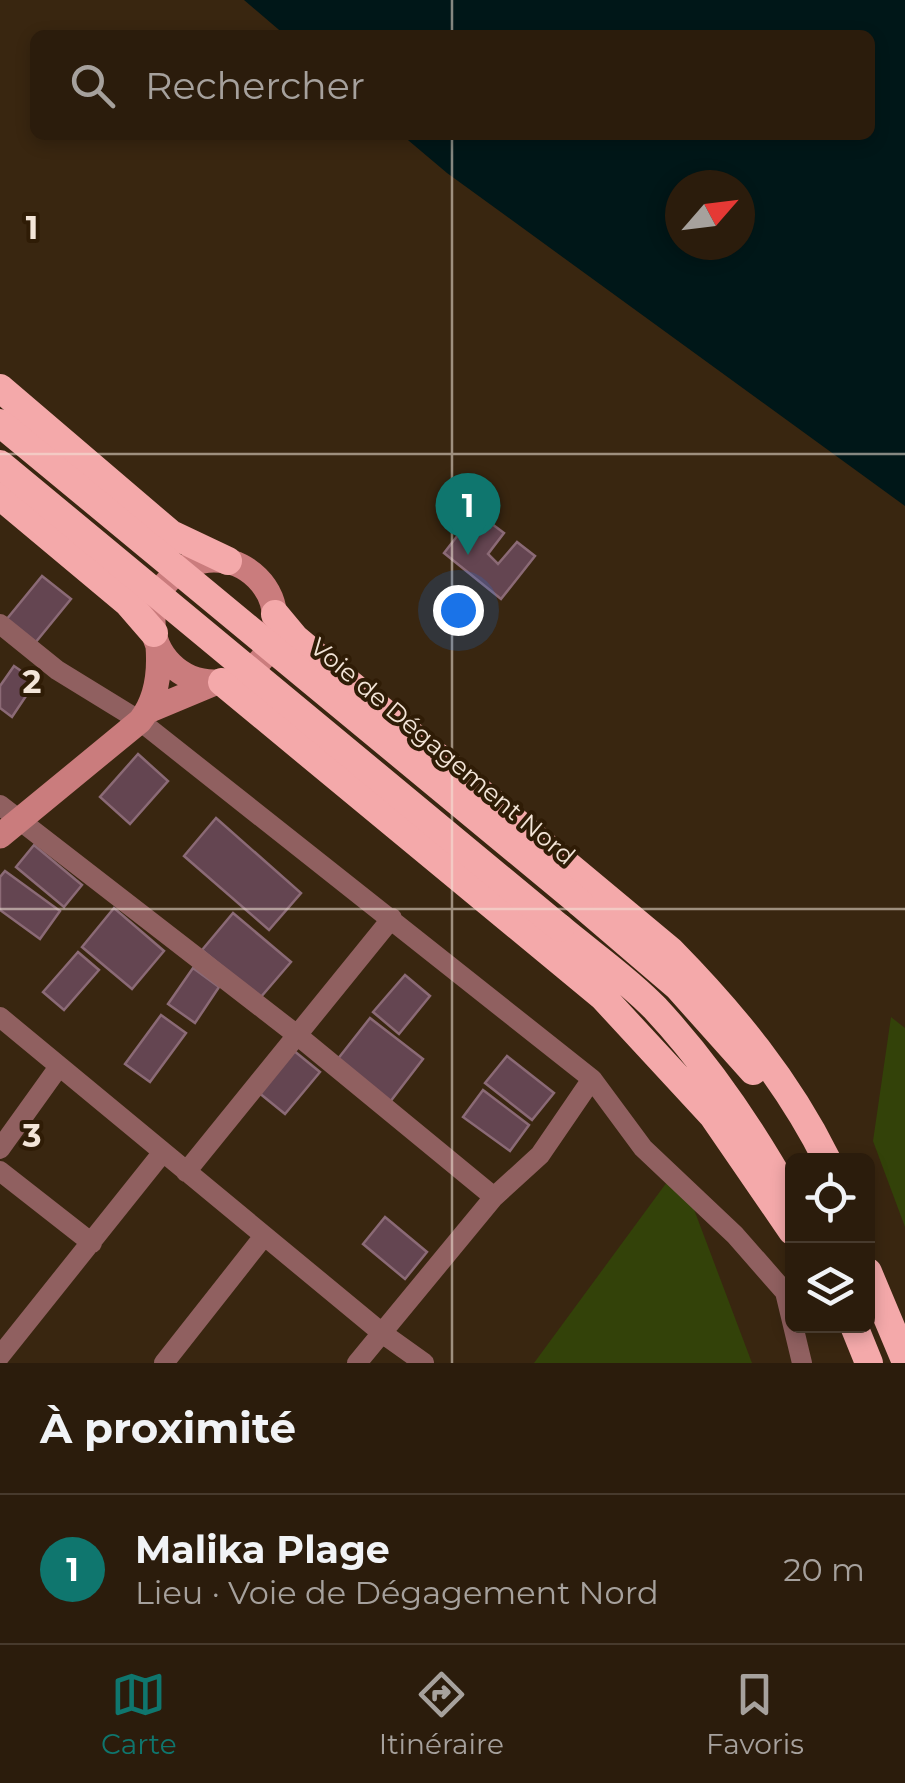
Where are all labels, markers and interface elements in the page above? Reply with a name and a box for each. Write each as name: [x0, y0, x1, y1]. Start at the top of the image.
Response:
search box: [30, 30, 875, 140]
icon: search: [65, 58, 120, 113]
text: Rechercher: [145, 62, 365, 109]
north arrow: [665, 170, 755, 260]
text: 1: [26, 208, 38, 247]
pin: 1: [436, 472, 500, 555]
your location: [433, 585, 484, 636]
street label: Voie de Dégagement Nord: [304, 631, 582, 871]
text: 2: [23, 662, 41, 701]
text: 3: [22, 1116, 41, 1155]
map controls: [785, 1153, 875, 1333]
button: locate: [785, 1153, 875, 1243]
button: layers: [785, 1243, 875, 1333]
text: À proximité: [40, 1402, 296, 1454]
text: Malika Plage: [135, 1526, 390, 1573]
text: 1: [66, 1550, 79, 1589]
text: 20 m: [783, 1550, 865, 1589]
text: Lieu · Voie de Dégagement Nord: [135, 1573, 659, 1612]
tab: Carte: [101, 1667, 177, 1761]
tab: Itinéraire: [379, 1667, 504, 1761]
tab: Favoris: [706, 1667, 804, 1761]

